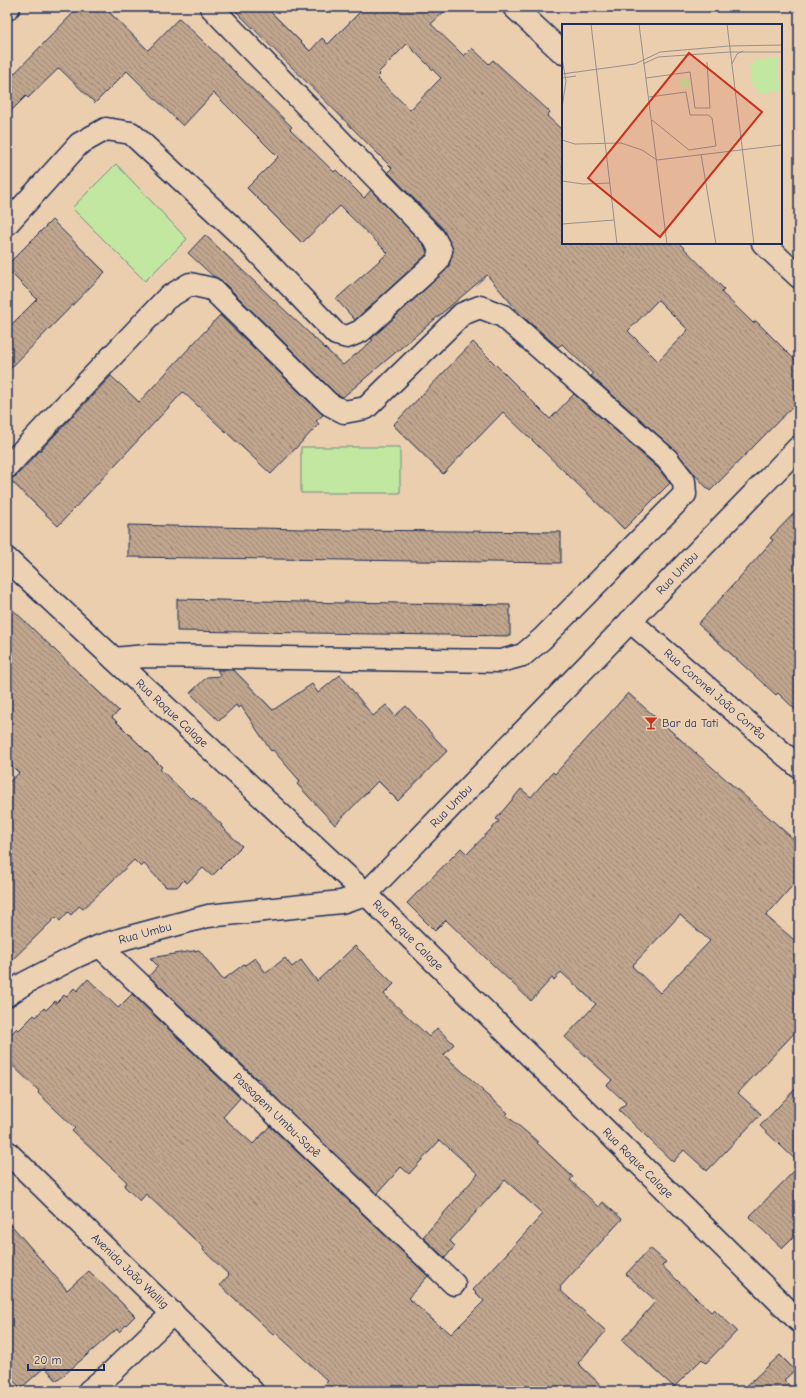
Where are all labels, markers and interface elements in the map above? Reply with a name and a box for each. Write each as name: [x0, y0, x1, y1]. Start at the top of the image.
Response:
inset map: [562, 24, 782, 244]
street label: Rua Umbu: [653, 549, 701, 597]
street label: Rua Coronel João Corrêa: [661, 646, 769, 742]
street label: Rua Roque Calage: [133, 676, 211, 750]
bar icon: Bar da Tati: [643, 715, 659, 731]
place label: Bar da Tati: [662, 716, 718, 730]
street label: Rua Umbu: [427, 782, 475, 830]
street label: Rua Roque Calage: [370, 897, 446, 973]
street label: Rua Umbu: [117, 919, 173, 947]
street label: Passagem Umbu-Sapê: [231, 1070, 323, 1160]
street label: Rua Roque Calage: [600, 1125, 676, 1201]
street label: Avenida João Wallig: [88, 1230, 172, 1312]
scale bar: [28, 1346, 104, 1372]
text: 20 m: [34, 1353, 62, 1367]

